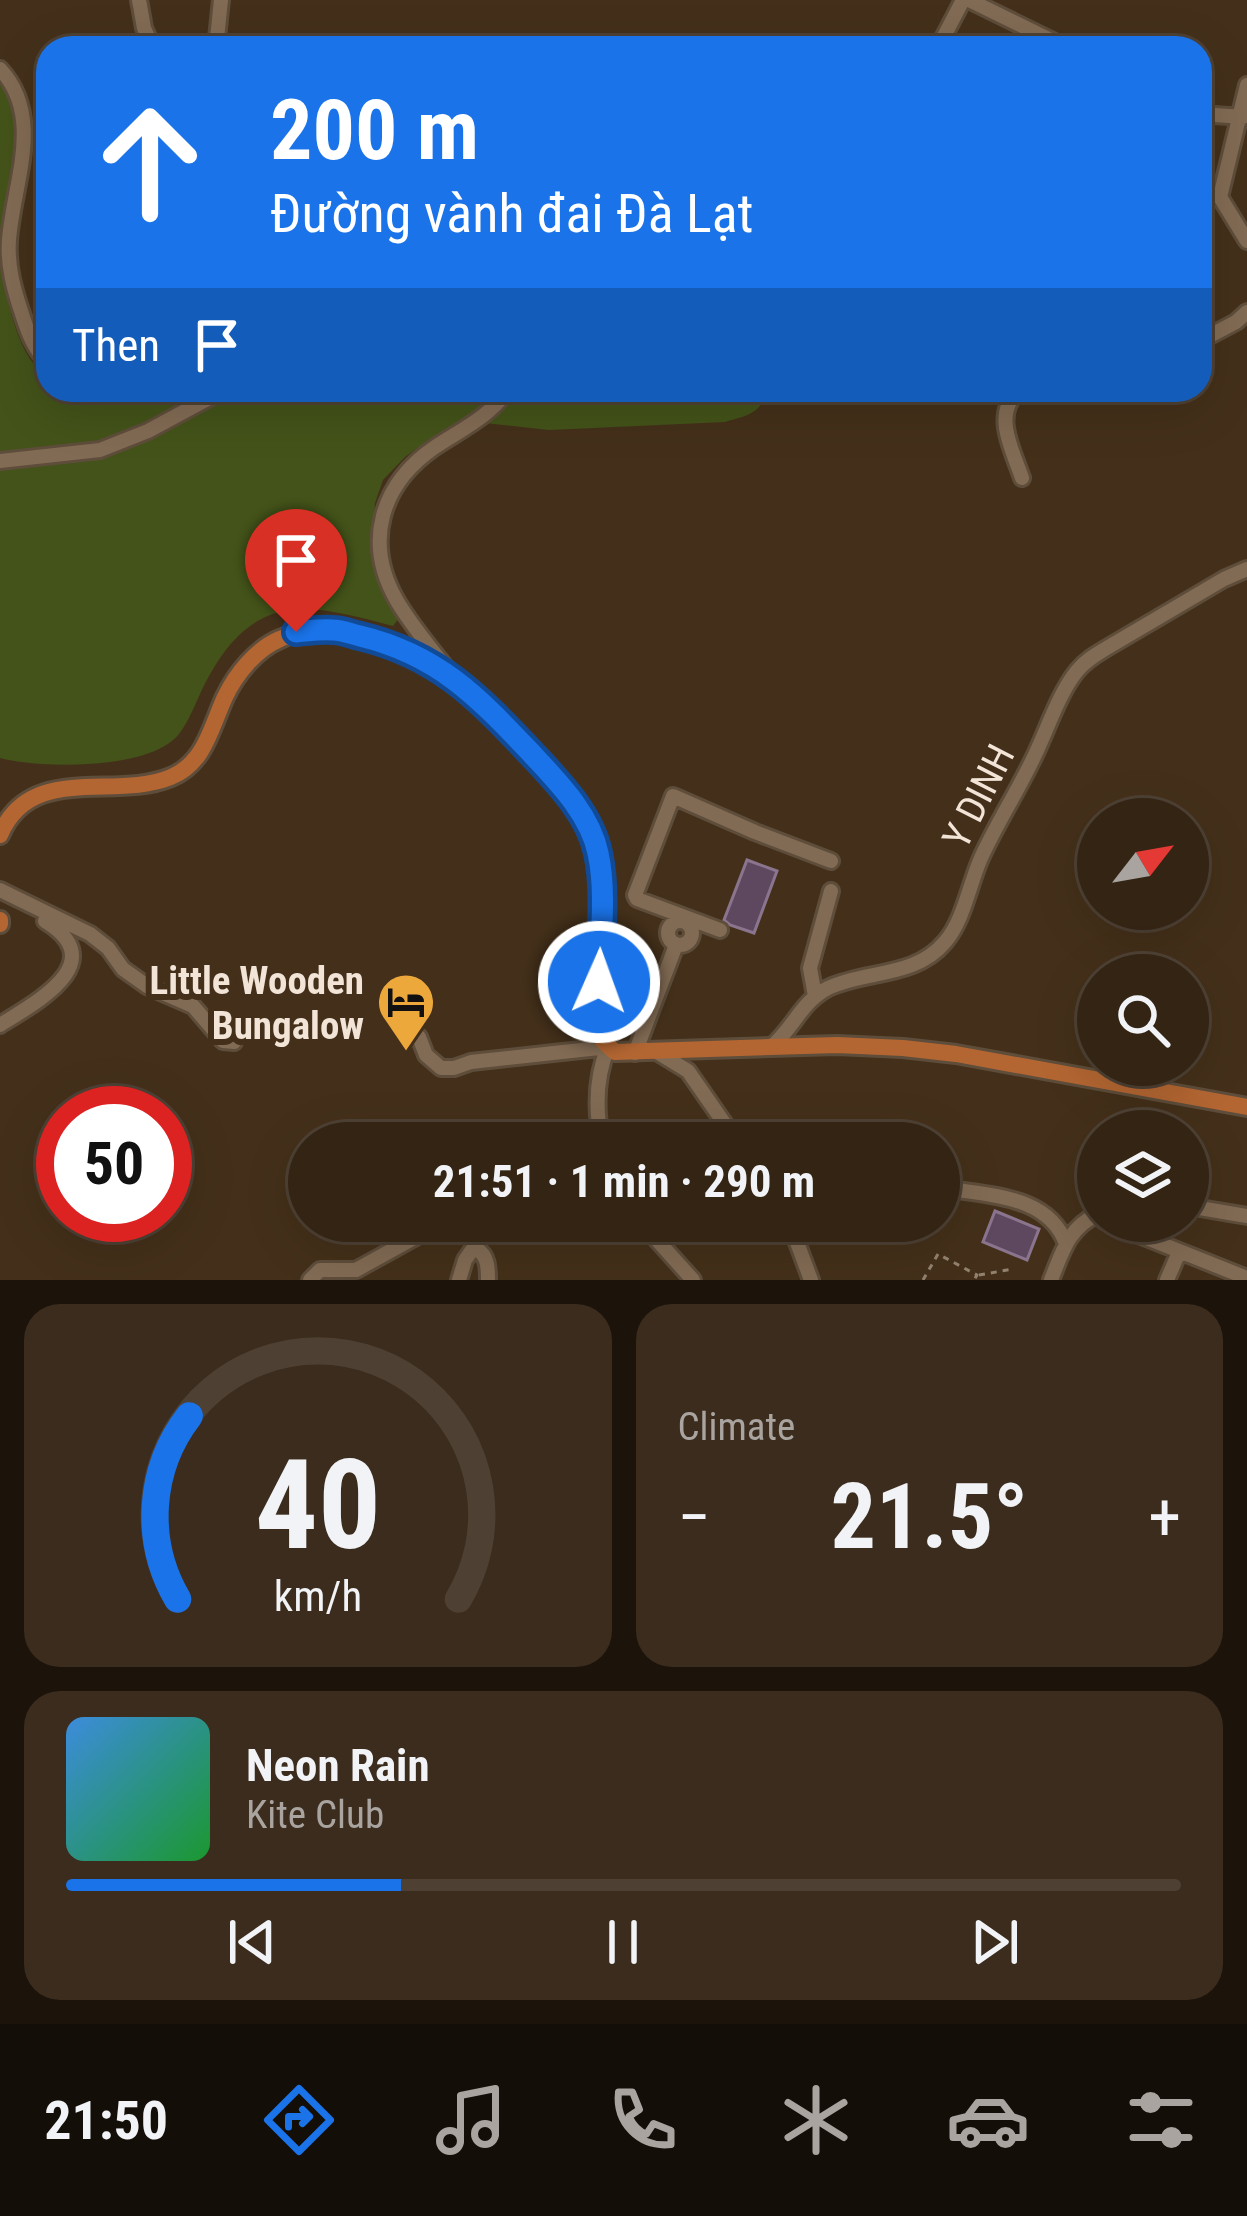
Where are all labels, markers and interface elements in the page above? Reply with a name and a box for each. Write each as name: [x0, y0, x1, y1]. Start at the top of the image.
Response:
text: 200 m: [270, 81, 479, 180]
icon: ahead: [72, 84, 228, 240]
text: Đường vành đai Đà Lạt: [270, 182, 754, 245]
icon: arrive: [184, 312, 250, 378]
text: Then: [72, 319, 160, 372]
pin: [245, 509, 347, 632]
icon: arrive: [263, 527, 329, 593]
street label: Y DINH: [933, 737, 1024, 856]
north arrow: [1077, 798, 1209, 930]
map controls: [1077, 798, 1209, 1242]
position arrow: [536, 919, 662, 1045]
button: search: [1077, 954, 1209, 1086]
place label: Little Wooden Bungalow: [149, 958, 364, 1049]
hotel icon: Little Wooden Bungalow: [375, 971, 437, 1053]
speed limit sign: 50: [36, 1086, 192, 1242]
button: layers: [1077, 1110, 1209, 1242]
text: 21:51 · 1 min · 290 m: [433, 1155, 815, 1208]
text: Climate: [678, 1404, 795, 1450]
text: 40: [255, 1432, 381, 1578]
text: 21.5°: [831, 1465, 1028, 1570]
text: −: [678, 1479, 711, 1556]
text: +: [1148, 1479, 1181, 1556]
text: km/h: [274, 1570, 362, 1620]
text: Neon Rain: [246, 1739, 430, 1792]
text: Kite Club: [246, 1792, 384, 1838]
icon: previous: [219, 1909, 285, 1975]
icon: pause: [590, 1909, 656, 1975]
icon: next: [962, 1909, 1028, 1975]
icon: directions: [257, 2078, 341, 2162]
icon: music: [429, 2078, 513, 2162]
icon: phone: [601, 2078, 685, 2162]
icon: climate: [774, 2078, 858, 2162]
icon: car: [946, 2078, 1030, 2162]
icon: filters: [1119, 2078, 1203, 2162]
text: 21:50: [44, 2089, 168, 2152]

